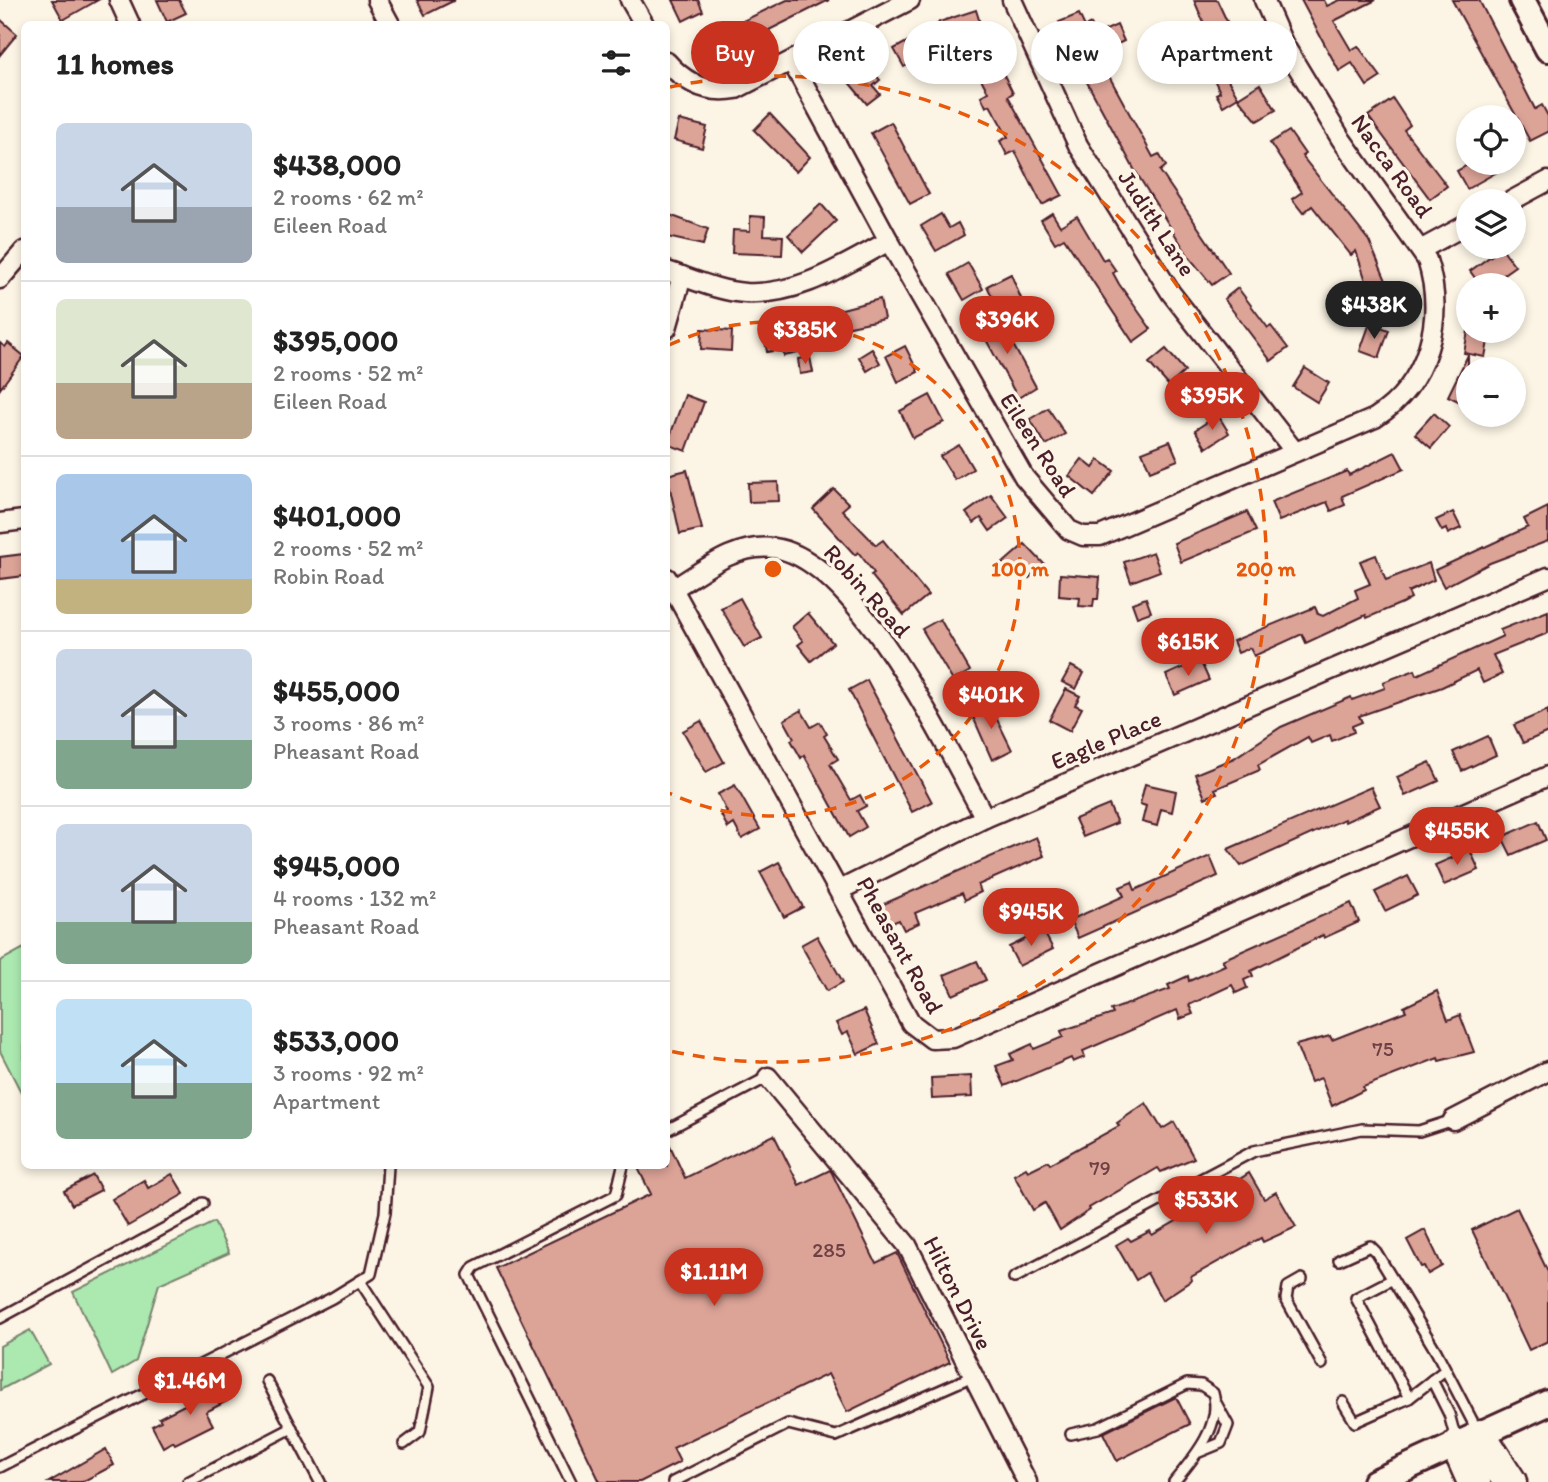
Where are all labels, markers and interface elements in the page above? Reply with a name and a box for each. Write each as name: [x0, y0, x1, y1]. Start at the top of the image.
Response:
chip: Buy: [691, 21, 779, 84]
chip: Rent: [793, 21, 889, 84]
chip: Filters: [903, 21, 1017, 84]
chip: New: [1031, 21, 1123, 84]
chip: Apartment: [1137, 21, 1297, 84]
icon: filters: [597, 44, 635, 82]
text: 11 homes: [56, 45, 174, 82]
map controls: [1456, 105, 1526, 427]
button: locate: [1456, 105, 1526, 175]
street label: Nacca Road: [1345, 108, 1440, 223]
text: $438,000: [273, 146, 402, 183]
icon: home: [112, 151, 196, 235]
street label: Judith Lane: [1112, 164, 1203, 281]
text: 2 rooms · 62 m²: [273, 183, 424, 211]
button: layers: [1456, 189, 1526, 259]
text: Eileen Road: [273, 211, 387, 239]
button: +: [1456, 273, 1526, 343]
pin: $438K: [1325, 282, 1423, 341]
text: $438K: [1341, 290, 1407, 318]
pin: $396K: [958, 296, 1056, 356]
text: $396K: [975, 305, 1039, 333]
pin: $385K: [756, 306, 854, 366]
text: $385K: [773, 315, 837, 343]
text: $395,000: [273, 322, 399, 359]
icon: home: [112, 327, 196, 411]
button: −: [1456, 357, 1526, 427]
text: 2 rooms · 52 m²: [273, 359, 423, 387]
pin: $395K: [1163, 372, 1261, 432]
text: $395K: [1181, 381, 1244, 409]
text: Eileen Road: [273, 387, 387, 415]
street label: Eileen Road: [994, 387, 1083, 502]
text: $401,000: [273, 497, 401, 534]
icon: home: [112, 502, 196, 586]
text: 2 rooms · 52 m²: [273, 534, 423, 562]
street label: Robin Road: [818, 538, 917, 644]
text: 100 m: [991, 556, 1049, 581]
text: 200 m: [1236, 556, 1296, 581]
centre of rings: [761, 557, 785, 581]
text: Robin Road: [273, 562, 384, 590]
pin: $615K: [1139, 618, 1237, 678]
text: $615K: [1157, 627, 1219, 655]
text: $455,000: [273, 672, 400, 709]
pin: $401K: [942, 672, 1040, 731]
icon: home: [112, 677, 196, 761]
text: $401K: [958, 680, 1024, 708]
street label: Eagle Place: [1046, 703, 1165, 776]
text: 3 rooms · 86 m²: [273, 709, 425, 737]
text: Pheasant Road: [273, 737, 419, 765]
pin: $455K: [1408, 808, 1506, 867]
text: $455K: [1425, 816, 1489, 844]
text: $945,000: [273, 847, 400, 884]
icon: home: [112, 852, 196, 936]
street label: Pheasant Road: [851, 871, 950, 1019]
text: 4 rooms · 132 m²: [273, 884, 436, 912]
pin: $945K: [982, 888, 1080, 948]
text: $945K: [999, 897, 1063, 925]
text: Pheasant Road: [273, 912, 419, 940]
text: $533,000: [273, 1022, 399, 1059]
icon: home: [112, 1027, 196, 1111]
house number: 75: [1372, 1036, 1394, 1061]
text: 3 rooms · 92 m²: [273, 1059, 424, 1087]
text: Apartment: [273, 1087, 380, 1115]
house number: 79: [1089, 1155, 1111, 1180]
pin: $533K: [1157, 1176, 1255, 1236]
text: $533K: [1174, 1185, 1238, 1213]
street label: Hilton Drive: [917, 1231, 999, 1355]
house number: 285: [812, 1237, 846, 1262]
pin: $1.11M: [657, 1248, 771, 1308]
text: $1.11M: [680, 1257, 748, 1285]
pin: $1.46M: [133, 1358, 247, 1417]
text: $1.46M: [154, 1366, 226, 1394]

